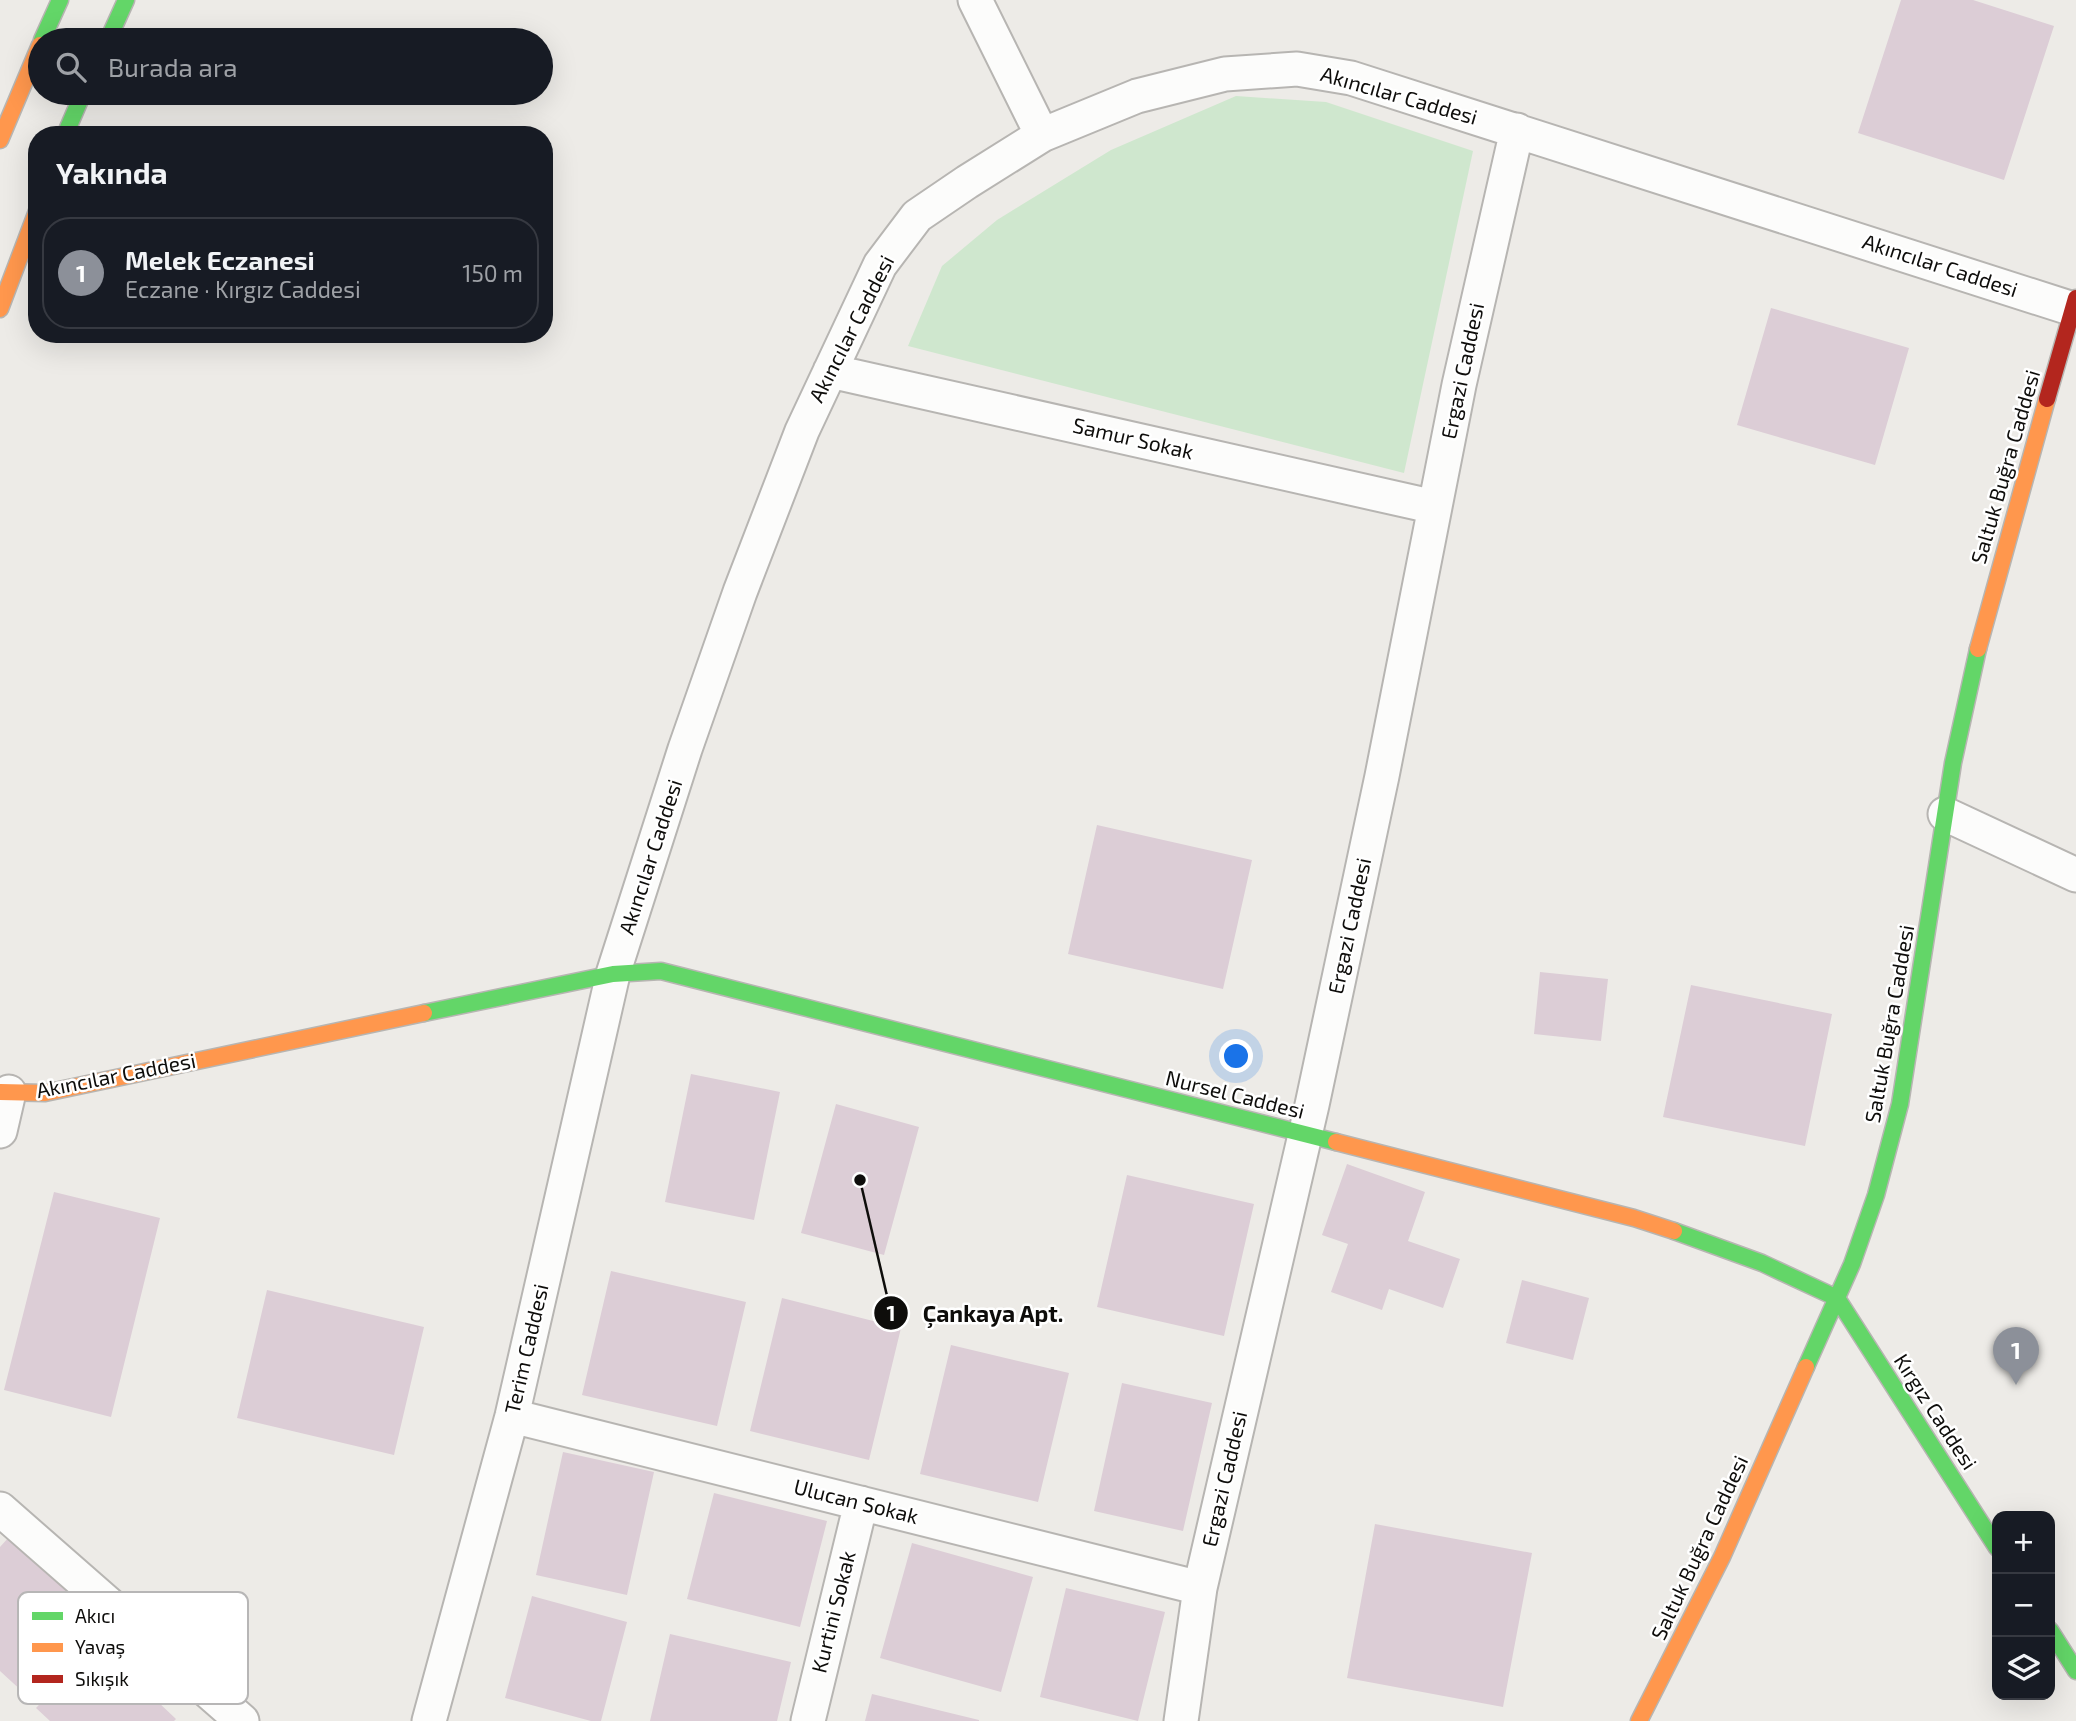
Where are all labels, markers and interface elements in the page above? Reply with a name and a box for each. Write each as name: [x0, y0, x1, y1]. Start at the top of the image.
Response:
search box: [28, 28, 553, 105]
icon: search: [52, 48, 90, 86]
text: Burada ara: [108, 51, 238, 82]
street label: Akıncılar Caddesi: [1318, 60, 1481, 129]
text: Yakında: [56, 154, 168, 190]
street label: Akıncılar Caddesi: [1860, 228, 2021, 301]
text: Melek Eczanesi: [125, 244, 315, 275]
street label: Akıncılar Caddesi: [803, 251, 899, 406]
text: 1: [76, 259, 86, 287]
text: 150 m: [462, 259, 523, 287]
text: Eczane · Kırgız Caddesi: [125, 275, 361, 303]
street label: Ergazi Caddesi: [1435, 300, 1488, 441]
street label: Saltuk Buğra Caddesi: [1965, 367, 2044, 566]
street label: Samur Sokak: [1071, 412, 1196, 464]
street label: Akıncılar Caddesi: [613, 776, 686, 937]
street label: Ergazi Caddesi: [1322, 855, 1375, 996]
street label: Saltuk Buğra Caddesi: [1859, 923, 1918, 1125]
your location: [1219, 1039, 1253, 1073]
street label: Akıncılar Caddesi: [34, 1047, 198, 1102]
street label: Nursel Caddesi: [1163, 1064, 1307, 1123]
street label: Terim Caddesi: [498, 1281, 553, 1416]
callout: Çankaya Apt.: [873, 1291, 1078, 1335]
text: Çankaya Apt.: [923, 1299, 1063, 1329]
text: 1: [886, 1300, 896, 1325]
pin: 1: [1993, 1327, 2039, 1385]
street label: Kırgız Caddesi: [1890, 1349, 1983, 1474]
street label: Ergazi Caddesi: [1196, 1408, 1251, 1549]
street label: Saltuk Buğra Caddesi: [1645, 1451, 1752, 1644]
street label: Ulucan Sokak: [791, 1473, 922, 1528]
map controls: [1992, 1511, 2055, 1700]
button: +: [1992, 1511, 2055, 1574]
street label: Kurtini Sokak: [805, 1548, 860, 1675]
button: −: [1992, 1574, 2055, 1637]
legend: [18, 1592, 248, 1704]
text: Akıcı: [75, 1604, 115, 1627]
text: Yavaş: [75, 1635, 125, 1659]
button: layers: [1992, 1637, 2055, 1700]
text: Sıkışık: [75, 1667, 129, 1691]

